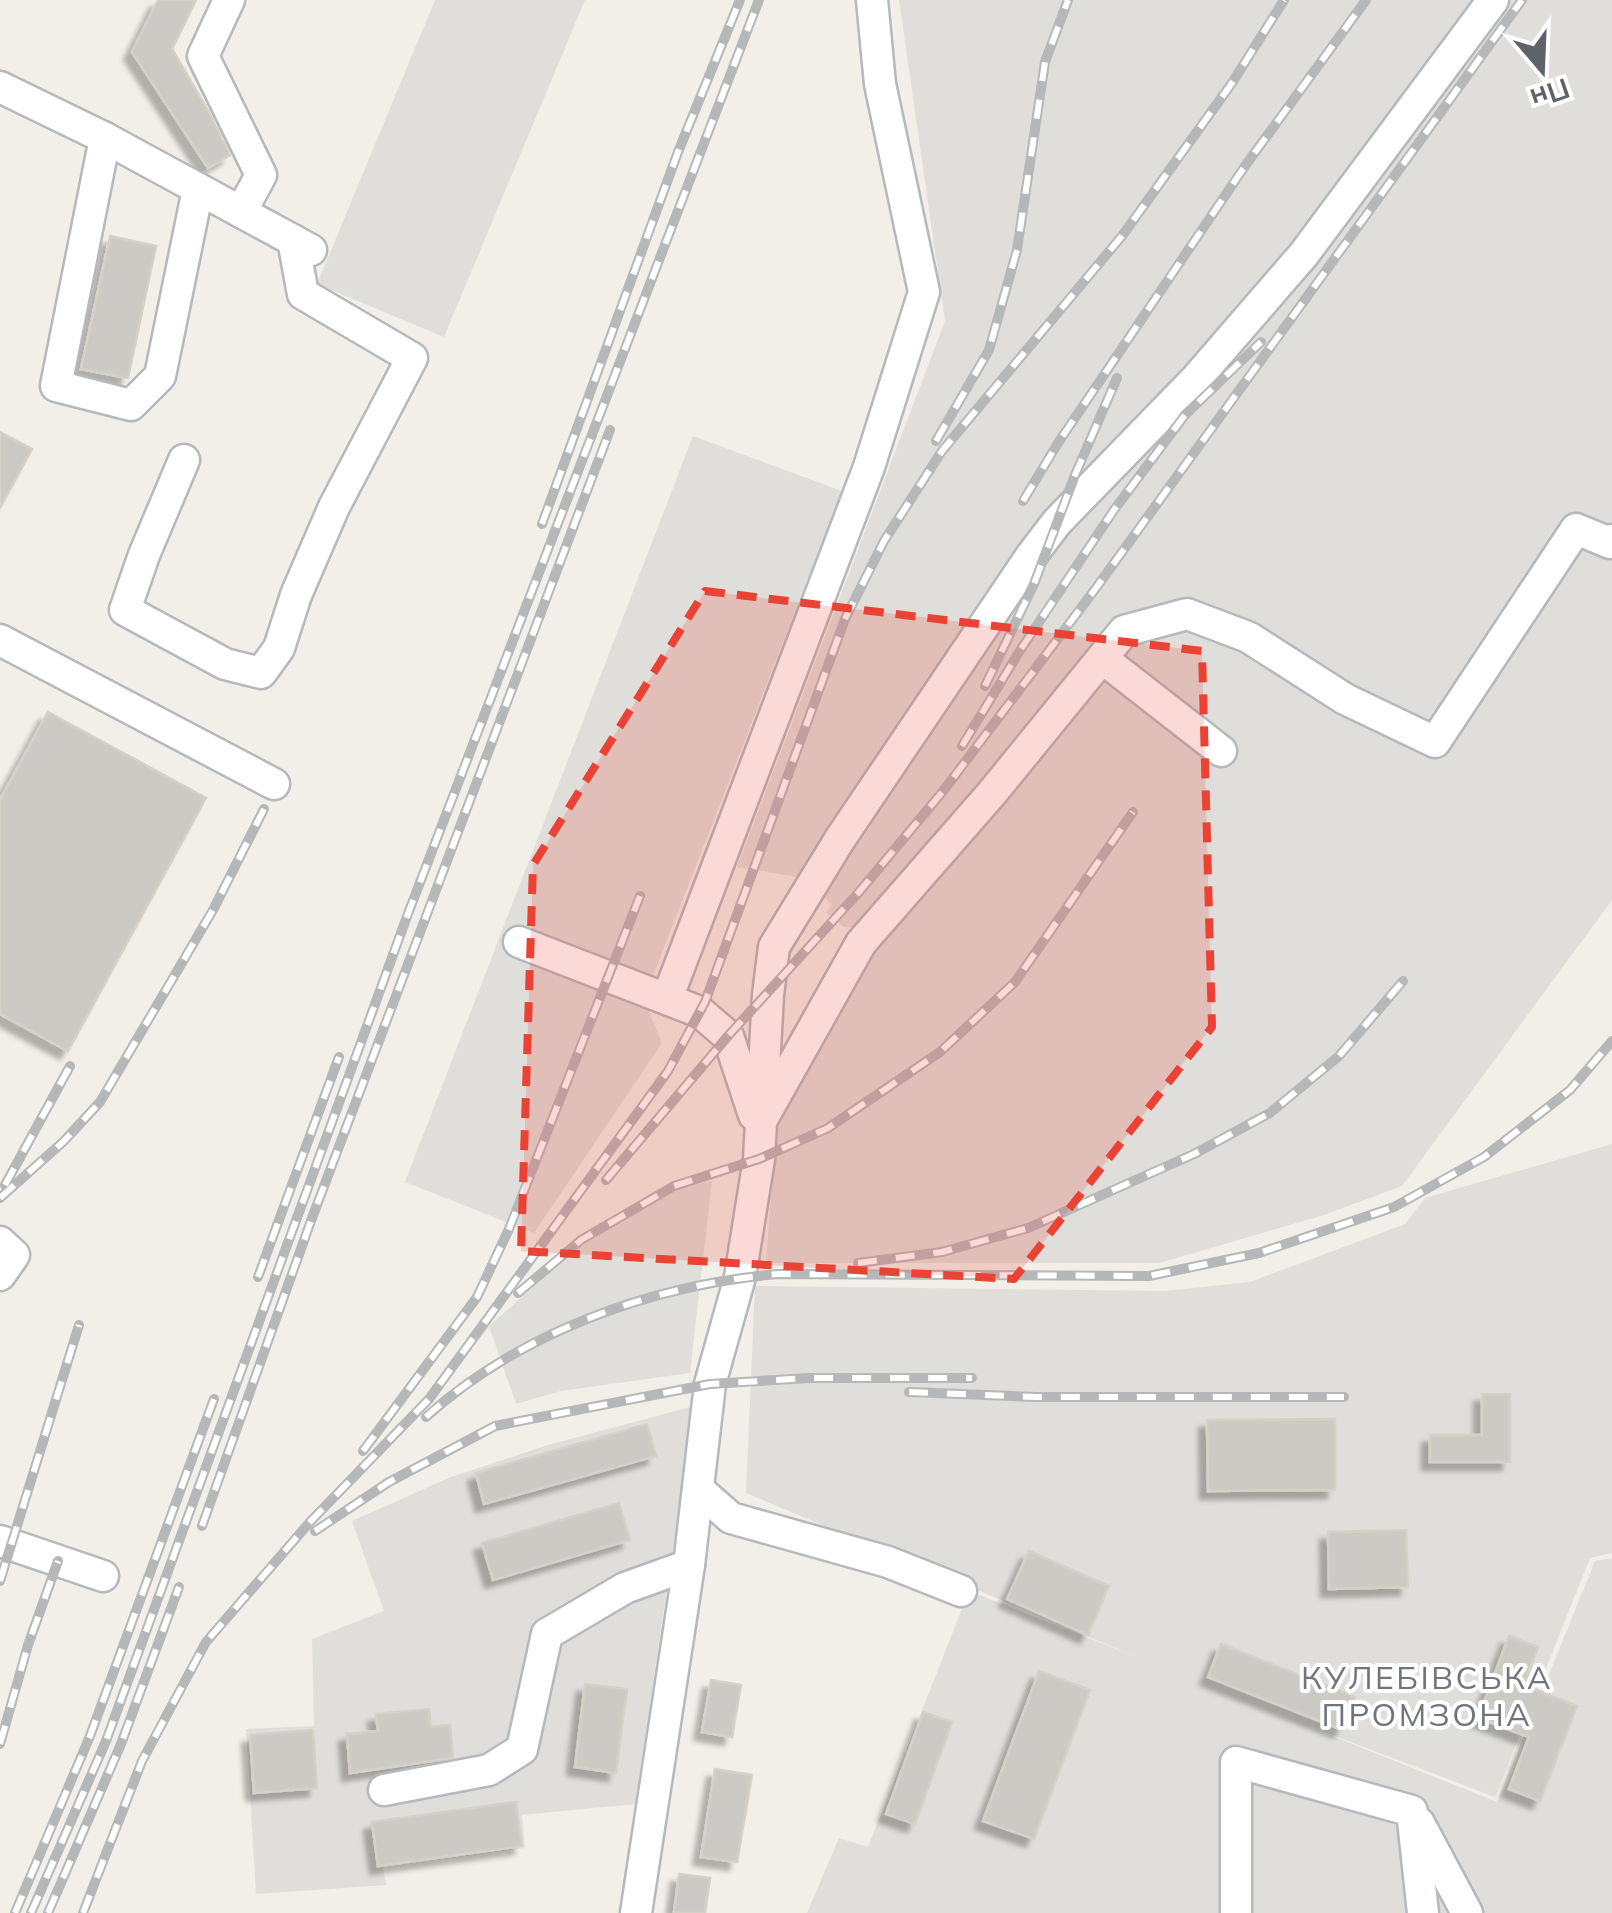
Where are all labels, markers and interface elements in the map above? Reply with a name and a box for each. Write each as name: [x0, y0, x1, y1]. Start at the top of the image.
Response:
north arrow: [1492, 20, 1592, 120]
text: Пн: [1526, 71, 1574, 117]
district label: КУЛЕБІВСЬКА ПРОМЗОНА: [1301, 1657, 1553, 1734]

